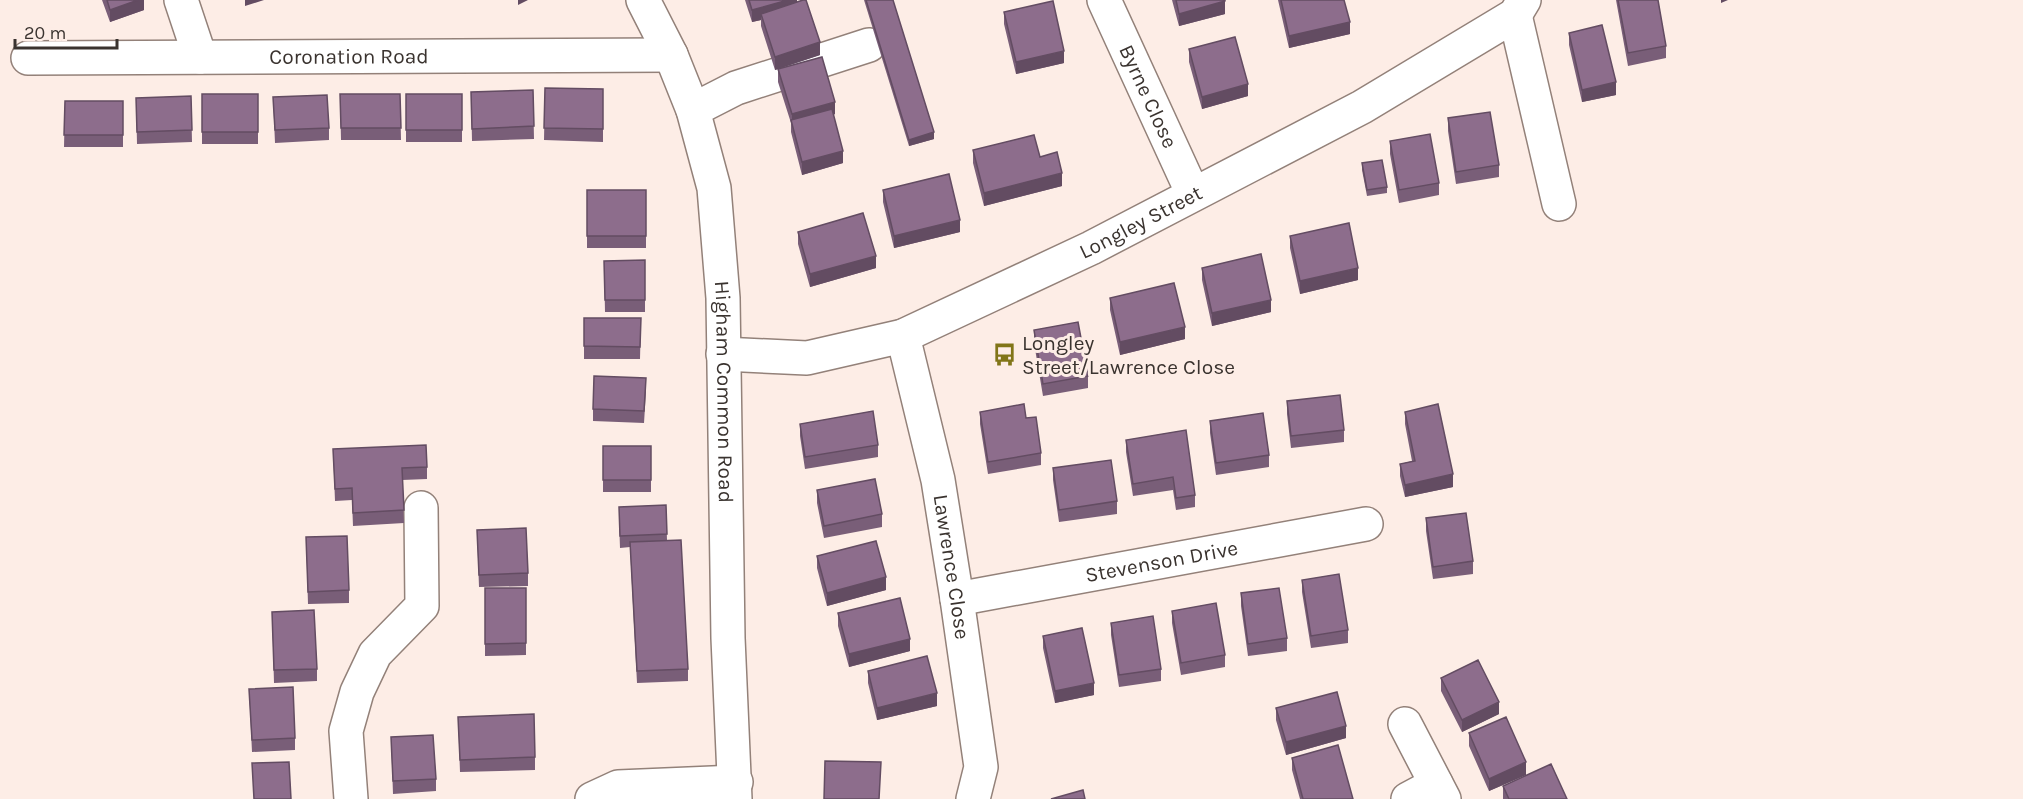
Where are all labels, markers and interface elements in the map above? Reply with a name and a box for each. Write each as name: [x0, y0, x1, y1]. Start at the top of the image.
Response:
scale bar: [15, 12, 117, 50]
text: 20 m: [24, 22, 66, 44]
street label: Byrne Close: [1114, 41, 1182, 152]
street label: Coronation Road: [269, 44, 429, 69]
street label: Longley Street: [1075, 180, 1206, 264]
street label: Higham Common Road: [710, 280, 738, 503]
place label: Longley Street/Lawrence Close: [1022, 331, 1235, 379]
bus stop icon: Longley Street/Lawrence Close: [991, 342, 1017, 368]
street label: Lawrence Close: [928, 493, 975, 641]
street label: Stevenson Drive: [1083, 536, 1240, 587]

